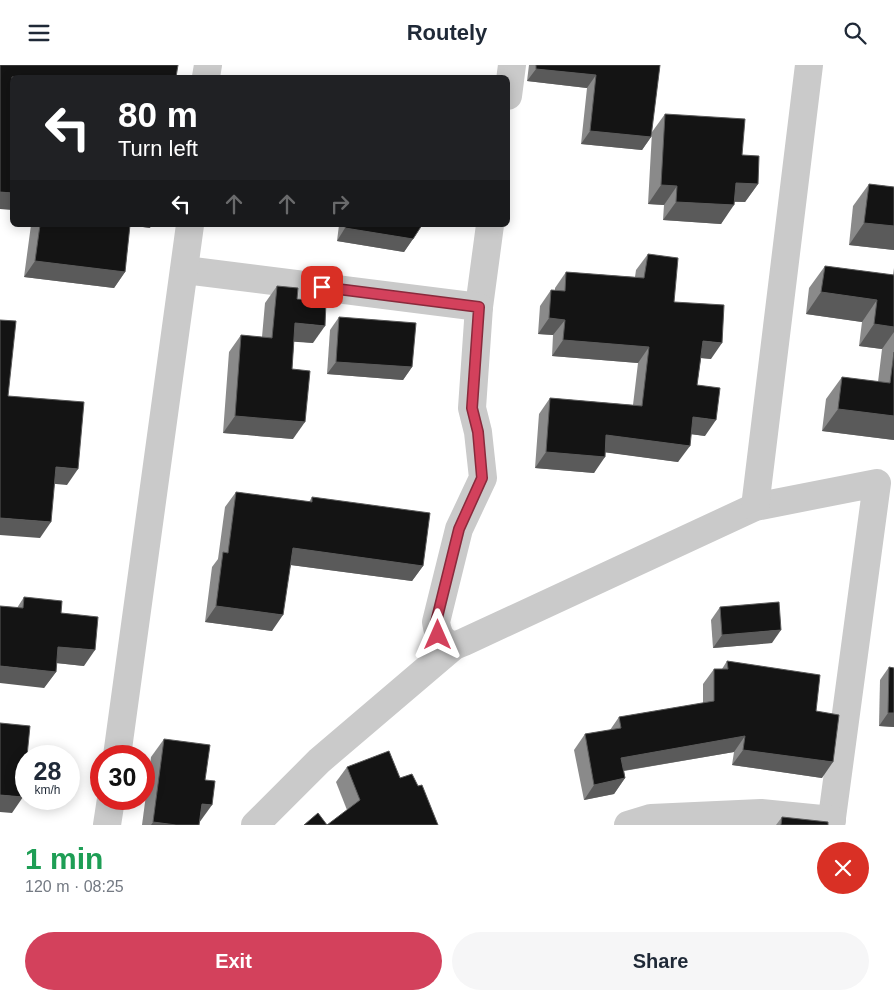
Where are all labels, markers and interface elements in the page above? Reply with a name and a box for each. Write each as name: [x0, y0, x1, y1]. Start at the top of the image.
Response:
icon: menu: [25, 19, 53, 47]
icon: search: [841, 19, 869, 47]
text: Routely: [407, 20, 487, 45]
icon: left: [35, 95, 100, 160]
text: 80 m: [118, 95, 198, 134]
text: Turn left: [118, 136, 198, 161]
icon: left: [167, 190, 195, 218]
icon: ahead: [220, 190, 248, 218]
icon: ahead: [273, 190, 301, 218]
icon: right: [326, 190, 354, 218]
pin: [301, 266, 343, 308]
icon: arrive: [308, 273, 336, 301]
position arrow: [411, 608, 463, 660]
speed limit sign: 30: [90, 745, 155, 810]
text: 28: [34, 757, 61, 785]
text: km/h: [34, 783, 61, 797]
text: 1 min: [25, 842, 103, 875]
button: close: [817, 842, 869, 894]
text: 120 m · 08:25: [25, 878, 124, 895]
button: Exit: [25, 932, 442, 990]
button: Share: [452, 932, 869, 990]

